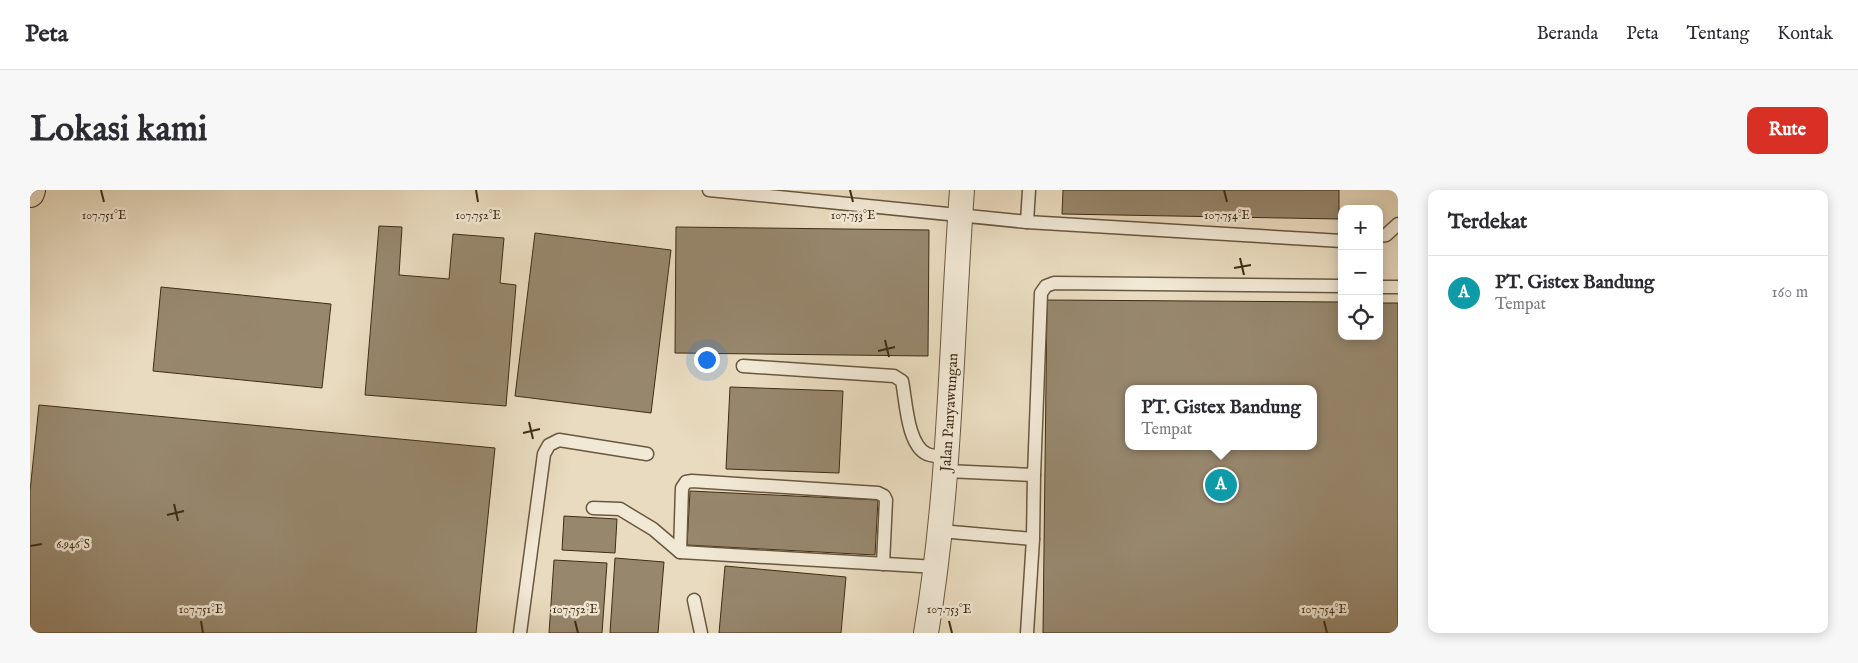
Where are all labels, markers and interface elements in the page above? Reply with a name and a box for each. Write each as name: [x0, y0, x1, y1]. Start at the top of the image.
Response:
text: Peta: [25, 19, 68, 50]
text: Beranda: [1537, 23, 1598, 46]
text: Peta: [1626, 23, 1659, 46]
text: Tentang: [1687, 23, 1749, 46]
text: Kontak: [1777, 23, 1833, 46]
button: Rute: [1747, 107, 1828, 154]
text: Lokasi kami: [30, 108, 207, 153]
map controls: [1338, 205, 1383, 340]
button: +: [1338, 205, 1383, 250]
text: 107.751°E: [82, 208, 126, 223]
text: 107.752°E: [455, 208, 501, 223]
text: 107.753°E: [831, 208, 875, 223]
text: 107.754°E: [1204, 208, 1250, 223]
text: Terdekat: [1448, 209, 1527, 236]
button: −: [1338, 250, 1383, 295]
text: PT. Gistex Bandung: [1495, 271, 1654, 295]
text: A: [1459, 283, 1469, 303]
text: 160 m: [1772, 283, 1808, 303]
button: locate: [1338, 295, 1383, 340]
text: Tempat: [1495, 295, 1546, 315]
your location: [694, 347, 720, 373]
street label: Jalan Panyawungan: [936, 353, 962, 474]
popup: [1125, 385, 1317, 450]
text: PT. Gistex Bandung: [1141, 396, 1301, 420]
text: Tempat: [1141, 420, 1192, 440]
pin: A: [1205, 466, 1237, 504]
text: 6.946°S: [56, 537, 90, 552]
text: 107.751°E: [179, 602, 223, 617]
text: 107.752°E: [552, 602, 598, 617]
text: 107.753°E: [927, 602, 971, 617]
text: 107.754°E: [1301, 602, 1347, 617]

